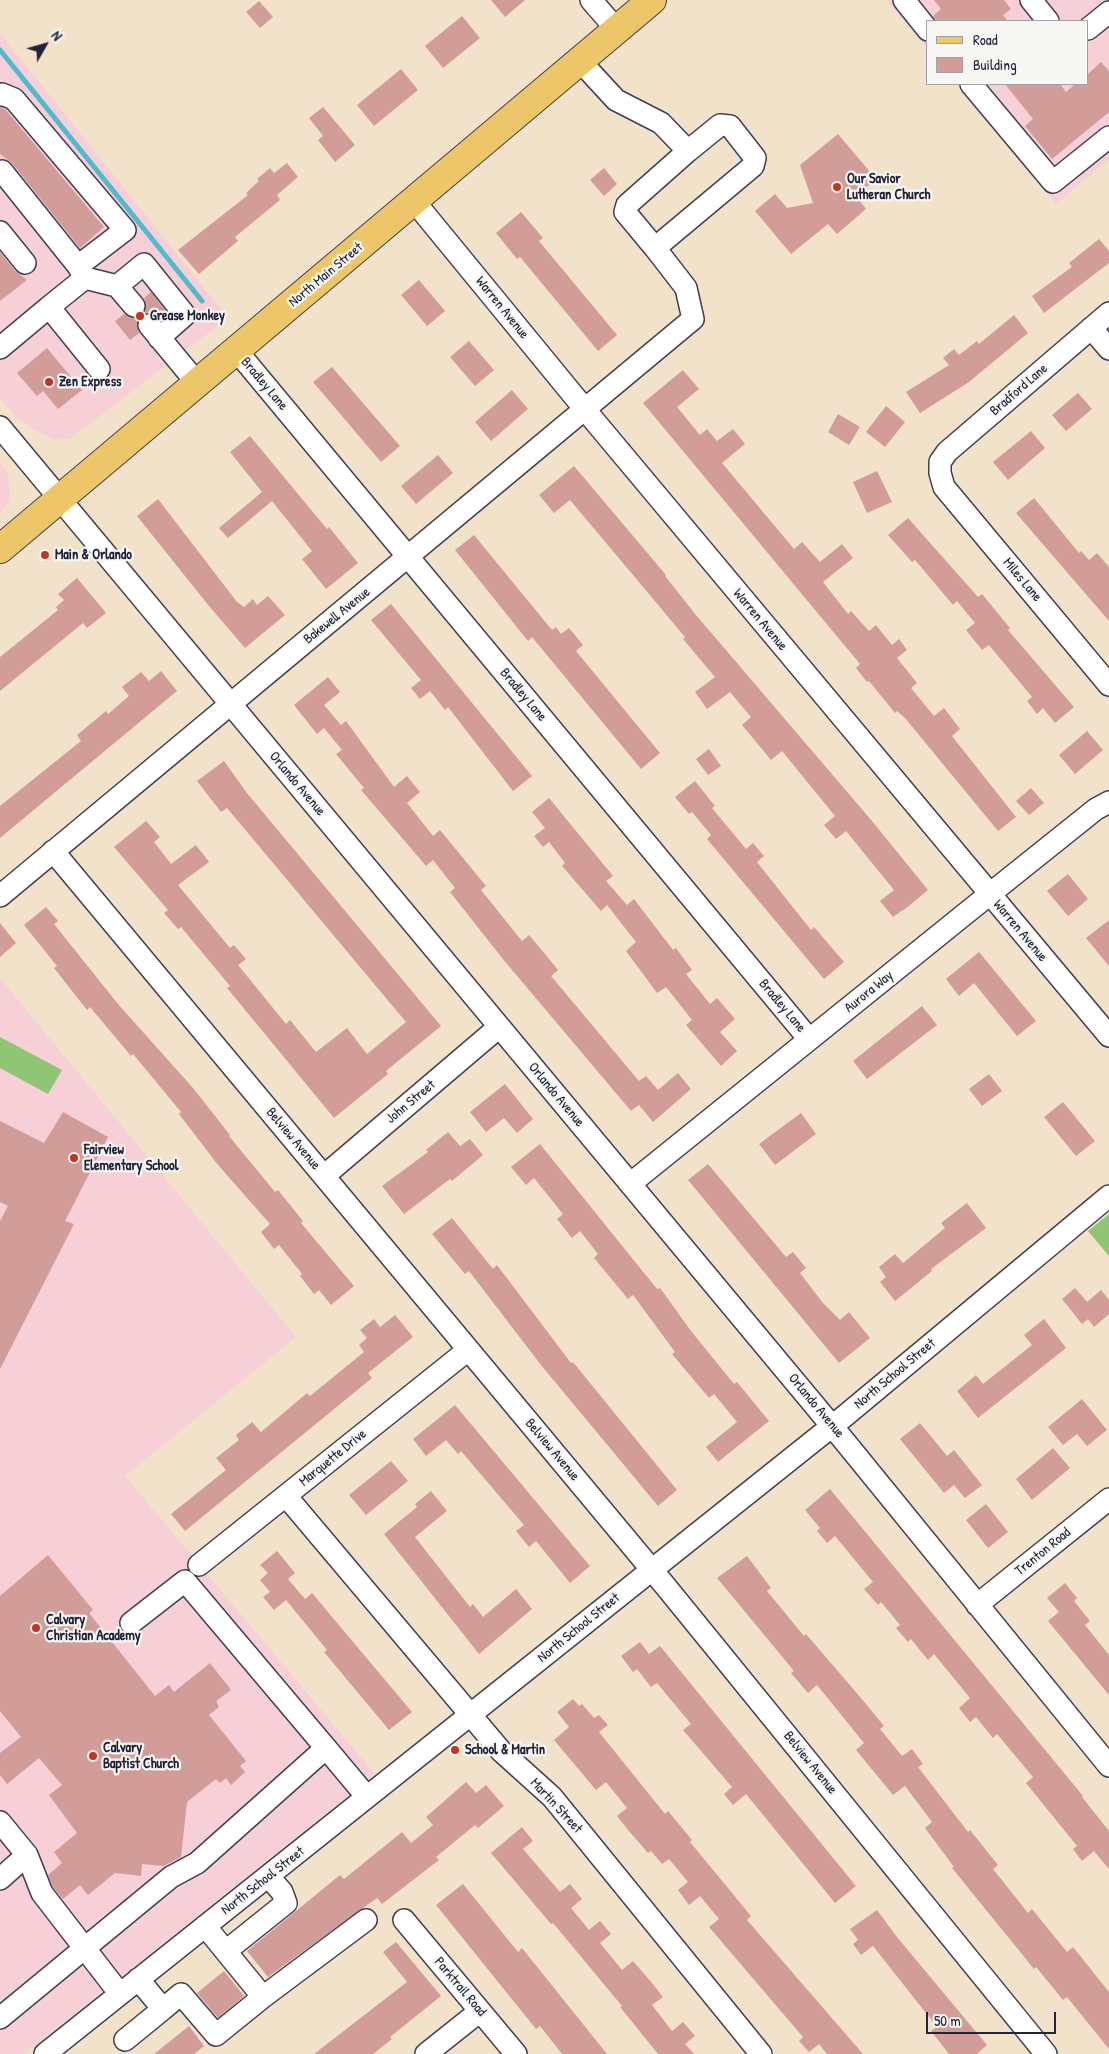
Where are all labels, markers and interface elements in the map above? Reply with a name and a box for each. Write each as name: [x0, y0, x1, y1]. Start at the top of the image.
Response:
north arrow: [20, 20, 70, 70]
legend: [926, 20, 1089, 85]
text: N: [47, 27, 67, 44]
text: Road: [973, 29, 998, 50]
text: Building: [973, 54, 1017, 75]
place label: Our Savior Lutheran Church: [847, 171, 930, 203]
marker: Our Savior Lutheran Church: [831, 181, 843, 193]
street label: North Main Street: [286, 239, 366, 311]
street label: Warren Avenue: [472, 273, 532, 343]
place label: Grease Monkey: [150, 308, 225, 324]
marker: Grease Monkey: [134, 310, 146, 322]
street label: Bradley Lane: [237, 354, 291, 414]
street label: Bradford Lane: [987, 360, 1051, 420]
place label: Zen Express: [59, 374, 121, 390]
marker: Zen Express: [43, 376, 55, 388]
place label: Main & Orlando: [55, 547, 132, 563]
marker: Main & Orlando: [39, 549, 51, 561]
street label: Miles Lane: [999, 555, 1045, 605]
street label: Bakewell Avenue: [300, 584, 374, 648]
street label: Warren Avenue: [729, 586, 791, 654]
street label: Bradley Lane: [496, 665, 550, 725]
street label: Orlando Avenue: [265, 749, 329, 819]
street label: Warren Avenue: [989, 897, 1051, 965]
street label: Aurora Way: [841, 967, 897, 1017]
street label: Bradley Lane: [755, 976, 809, 1036]
street label: Orlando Avenue: [524, 1060, 588, 1130]
street label: John Street: [383, 1077, 439, 1127]
street label: Belview Avenue: [262, 1105, 324, 1173]
place label: Fairview Elementary School: [84, 1142, 178, 1174]
marker: Fairview Elementary School: [68, 1152, 80, 1164]
street label: North School Street: [851, 1335, 939, 1413]
street label: Orlando Avenue: [784, 1371, 848, 1441]
street label: Belview Avenue: [521, 1416, 583, 1484]
street label: Marquette Drive: [296, 1426, 370, 1490]
street label: Trenton Road: [1012, 1524, 1074, 1580]
street label: North School Street: [534, 1590, 624, 1666]
place label: Calvary Christian Academy: [46, 1612, 141, 1644]
marker: Calvary Christian Academy: [30, 1622, 42, 1634]
street label: Belview Avenue: [780, 1728, 840, 1798]
place label: Calvary Baptist Church: [103, 1740, 179, 1772]
place label: School & Martin: [465, 1742, 545, 1758]
marker: School & Martin: [449, 1744, 461, 1756]
marker: Calvary Baptist Church: [87, 1750, 99, 1762]
street label: Martin Street: [526, 1775, 586, 1837]
street label: North School Street: [218, 1843, 308, 1919]
street label: Parktrail Road: [430, 1954, 490, 2020]
scale bar: [929, 2002, 1059, 2034]
text: 50 m: [934, 2010, 961, 2031]

